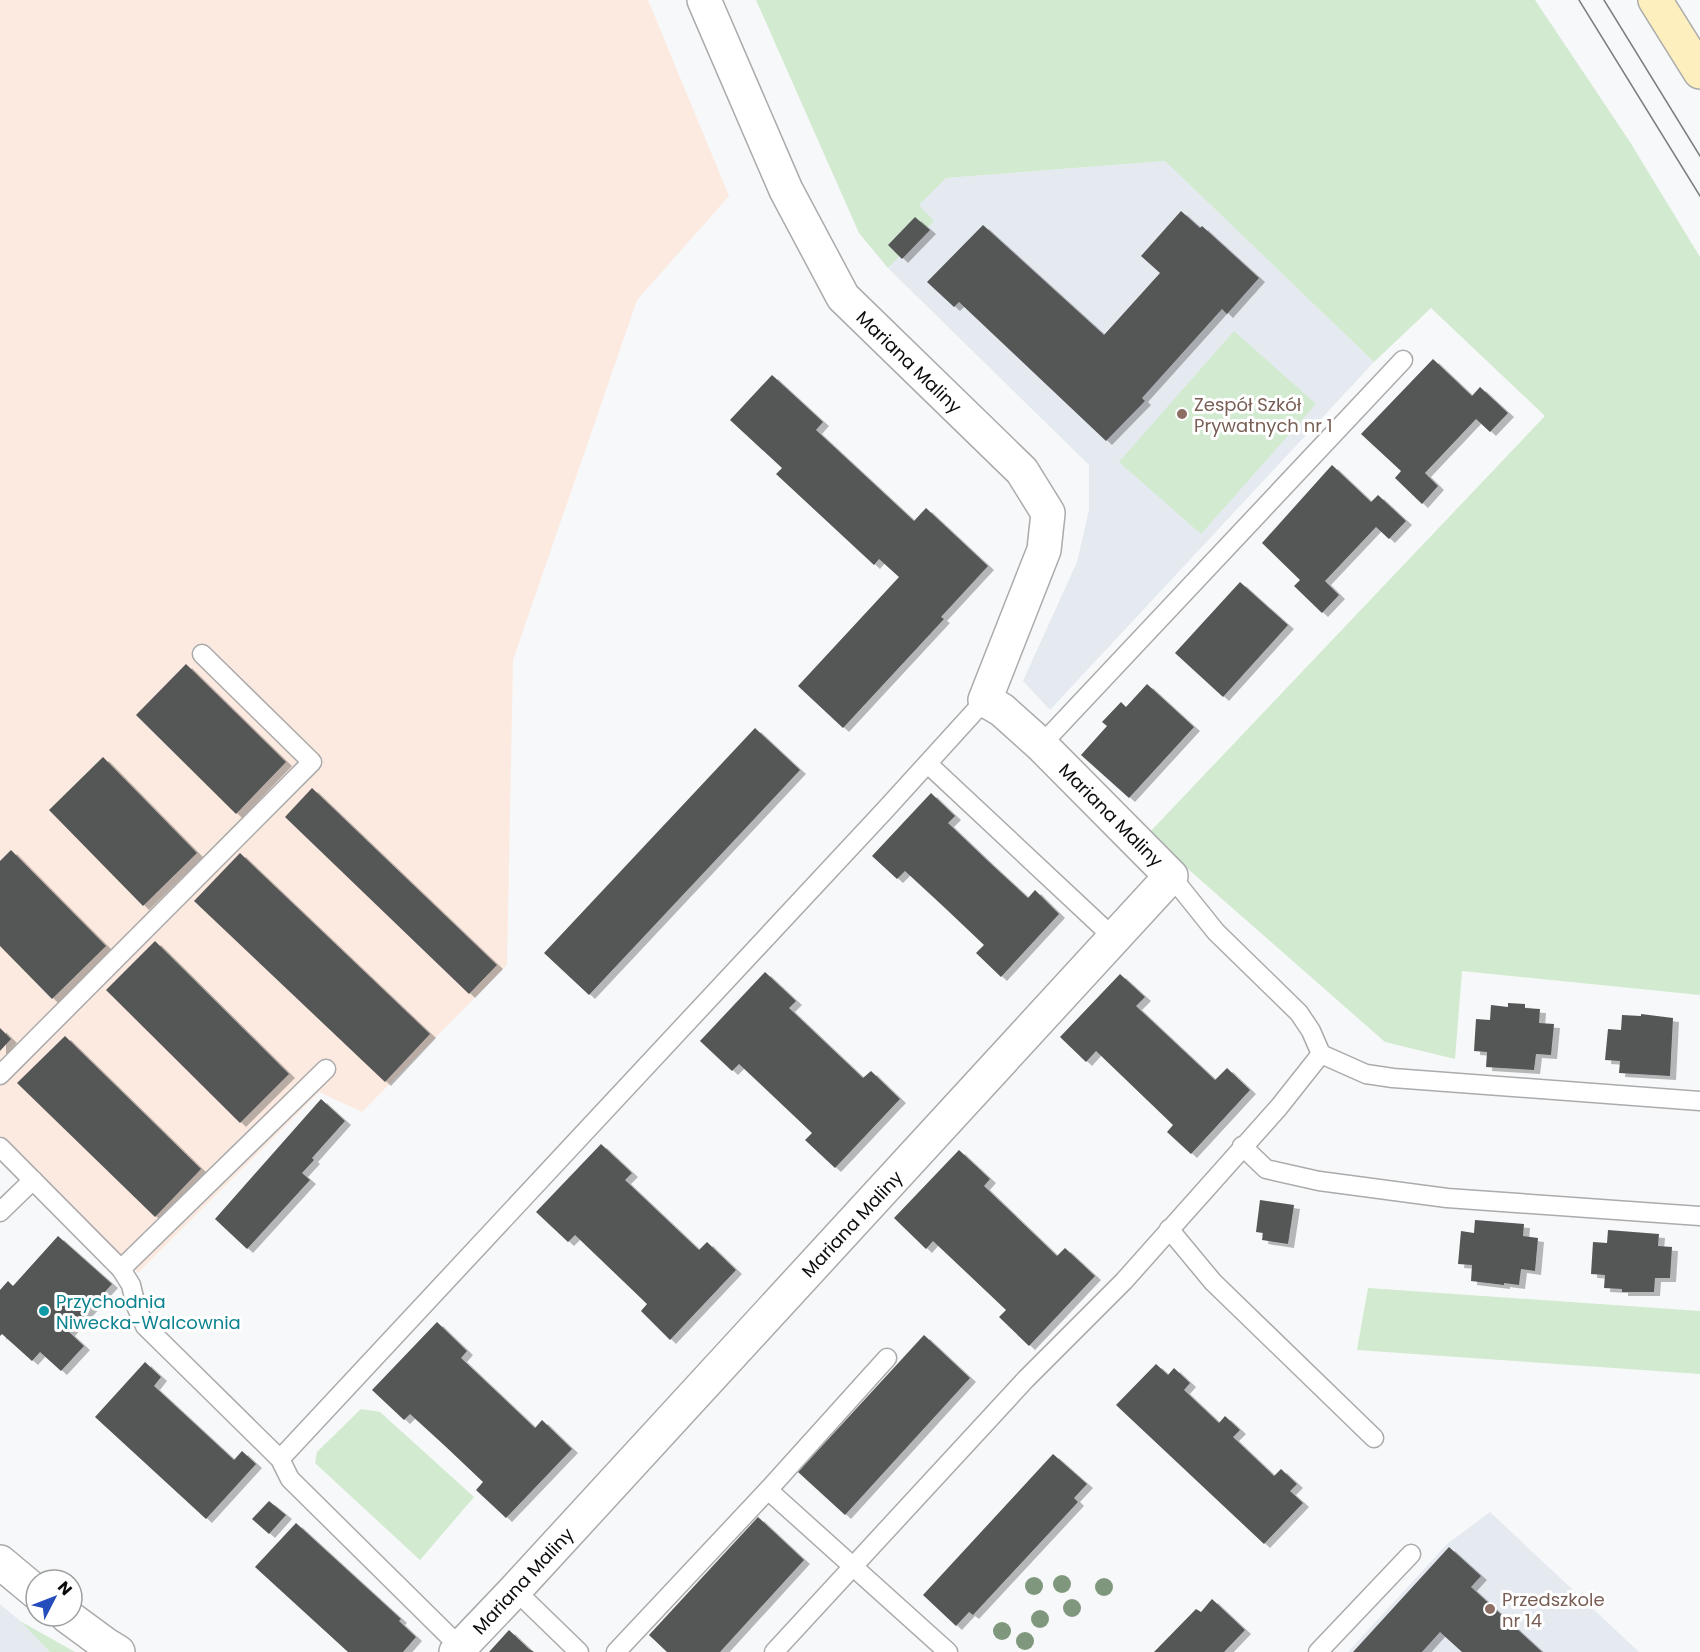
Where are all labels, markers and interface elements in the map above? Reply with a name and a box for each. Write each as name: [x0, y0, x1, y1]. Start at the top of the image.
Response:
street label: Mariana Maliny: [851, 305, 967, 419]
place label: Zespół Szkół Prywatnych nr 1: [1194, 392, 1332, 438]
marker: Zespół Szkół Prywatnych nr 1: [1175, 407, 1189, 421]
street label: Mariana Maliny: [1053, 757, 1169, 873]
street label: Mariana Maliny: [796, 1165, 908, 1283]
place label: Przychodnia Niwecka-Walcownia: [56, 1289, 241, 1335]
marker: Przychodnia Niwecka-Walcownia: [37, 1304, 51, 1318]
street label: Mariana Maliny: [467, 1522, 579, 1640]
north arrow: [24, 1568, 84, 1628]
text: N: [52, 1576, 77, 1600]
place label: Przedszkole nr 14: [1502, 1587, 1605, 1633]
marker: Przedszkole nr 14: [1483, 1602, 1497, 1616]

